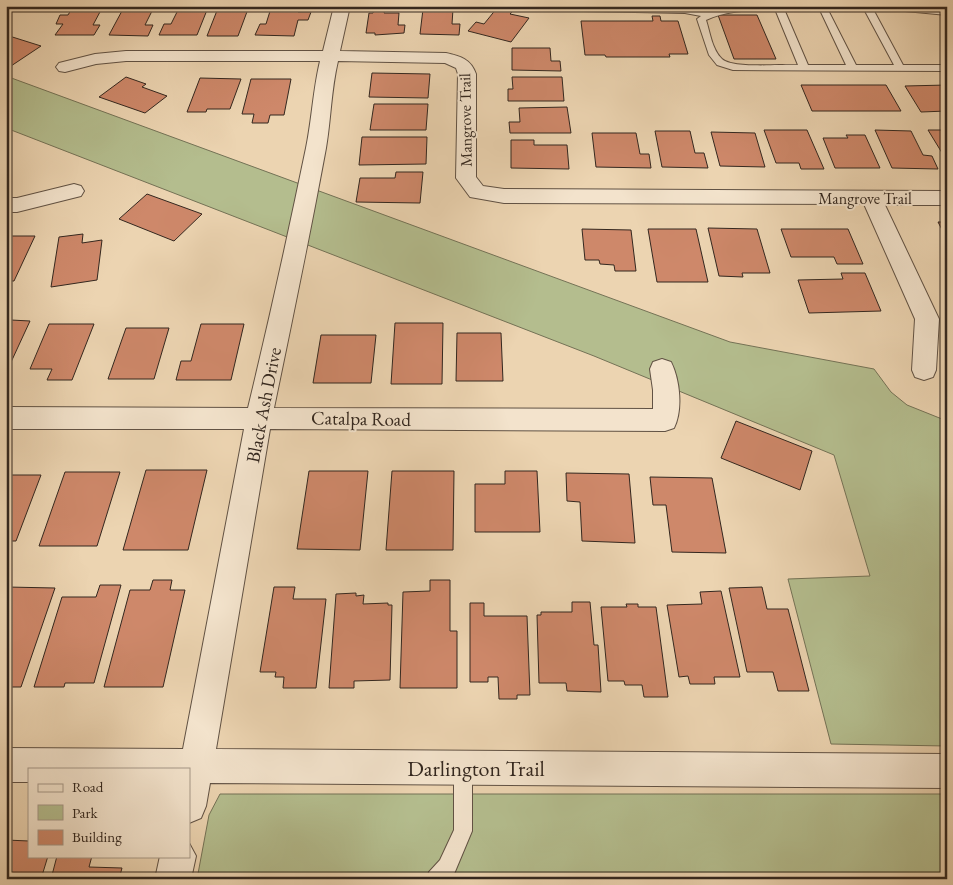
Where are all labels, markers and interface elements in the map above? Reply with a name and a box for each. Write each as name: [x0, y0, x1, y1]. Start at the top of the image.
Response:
street label: Mangrove Trail: [454, 73, 477, 167]
street label: Mangrove Trail: [818, 188, 912, 209]
street label: Black Ash Drive: [240, 345, 287, 465]
street label: Catalpa Road: [311, 405, 411, 432]
street label: Darlington Trail: [407, 754, 545, 783]
legend: [28, 768, 190, 858]
text: Road: [72, 777, 104, 796]
text: Park: [72, 803, 99, 822]
text: Building: [72, 827, 122, 846]

